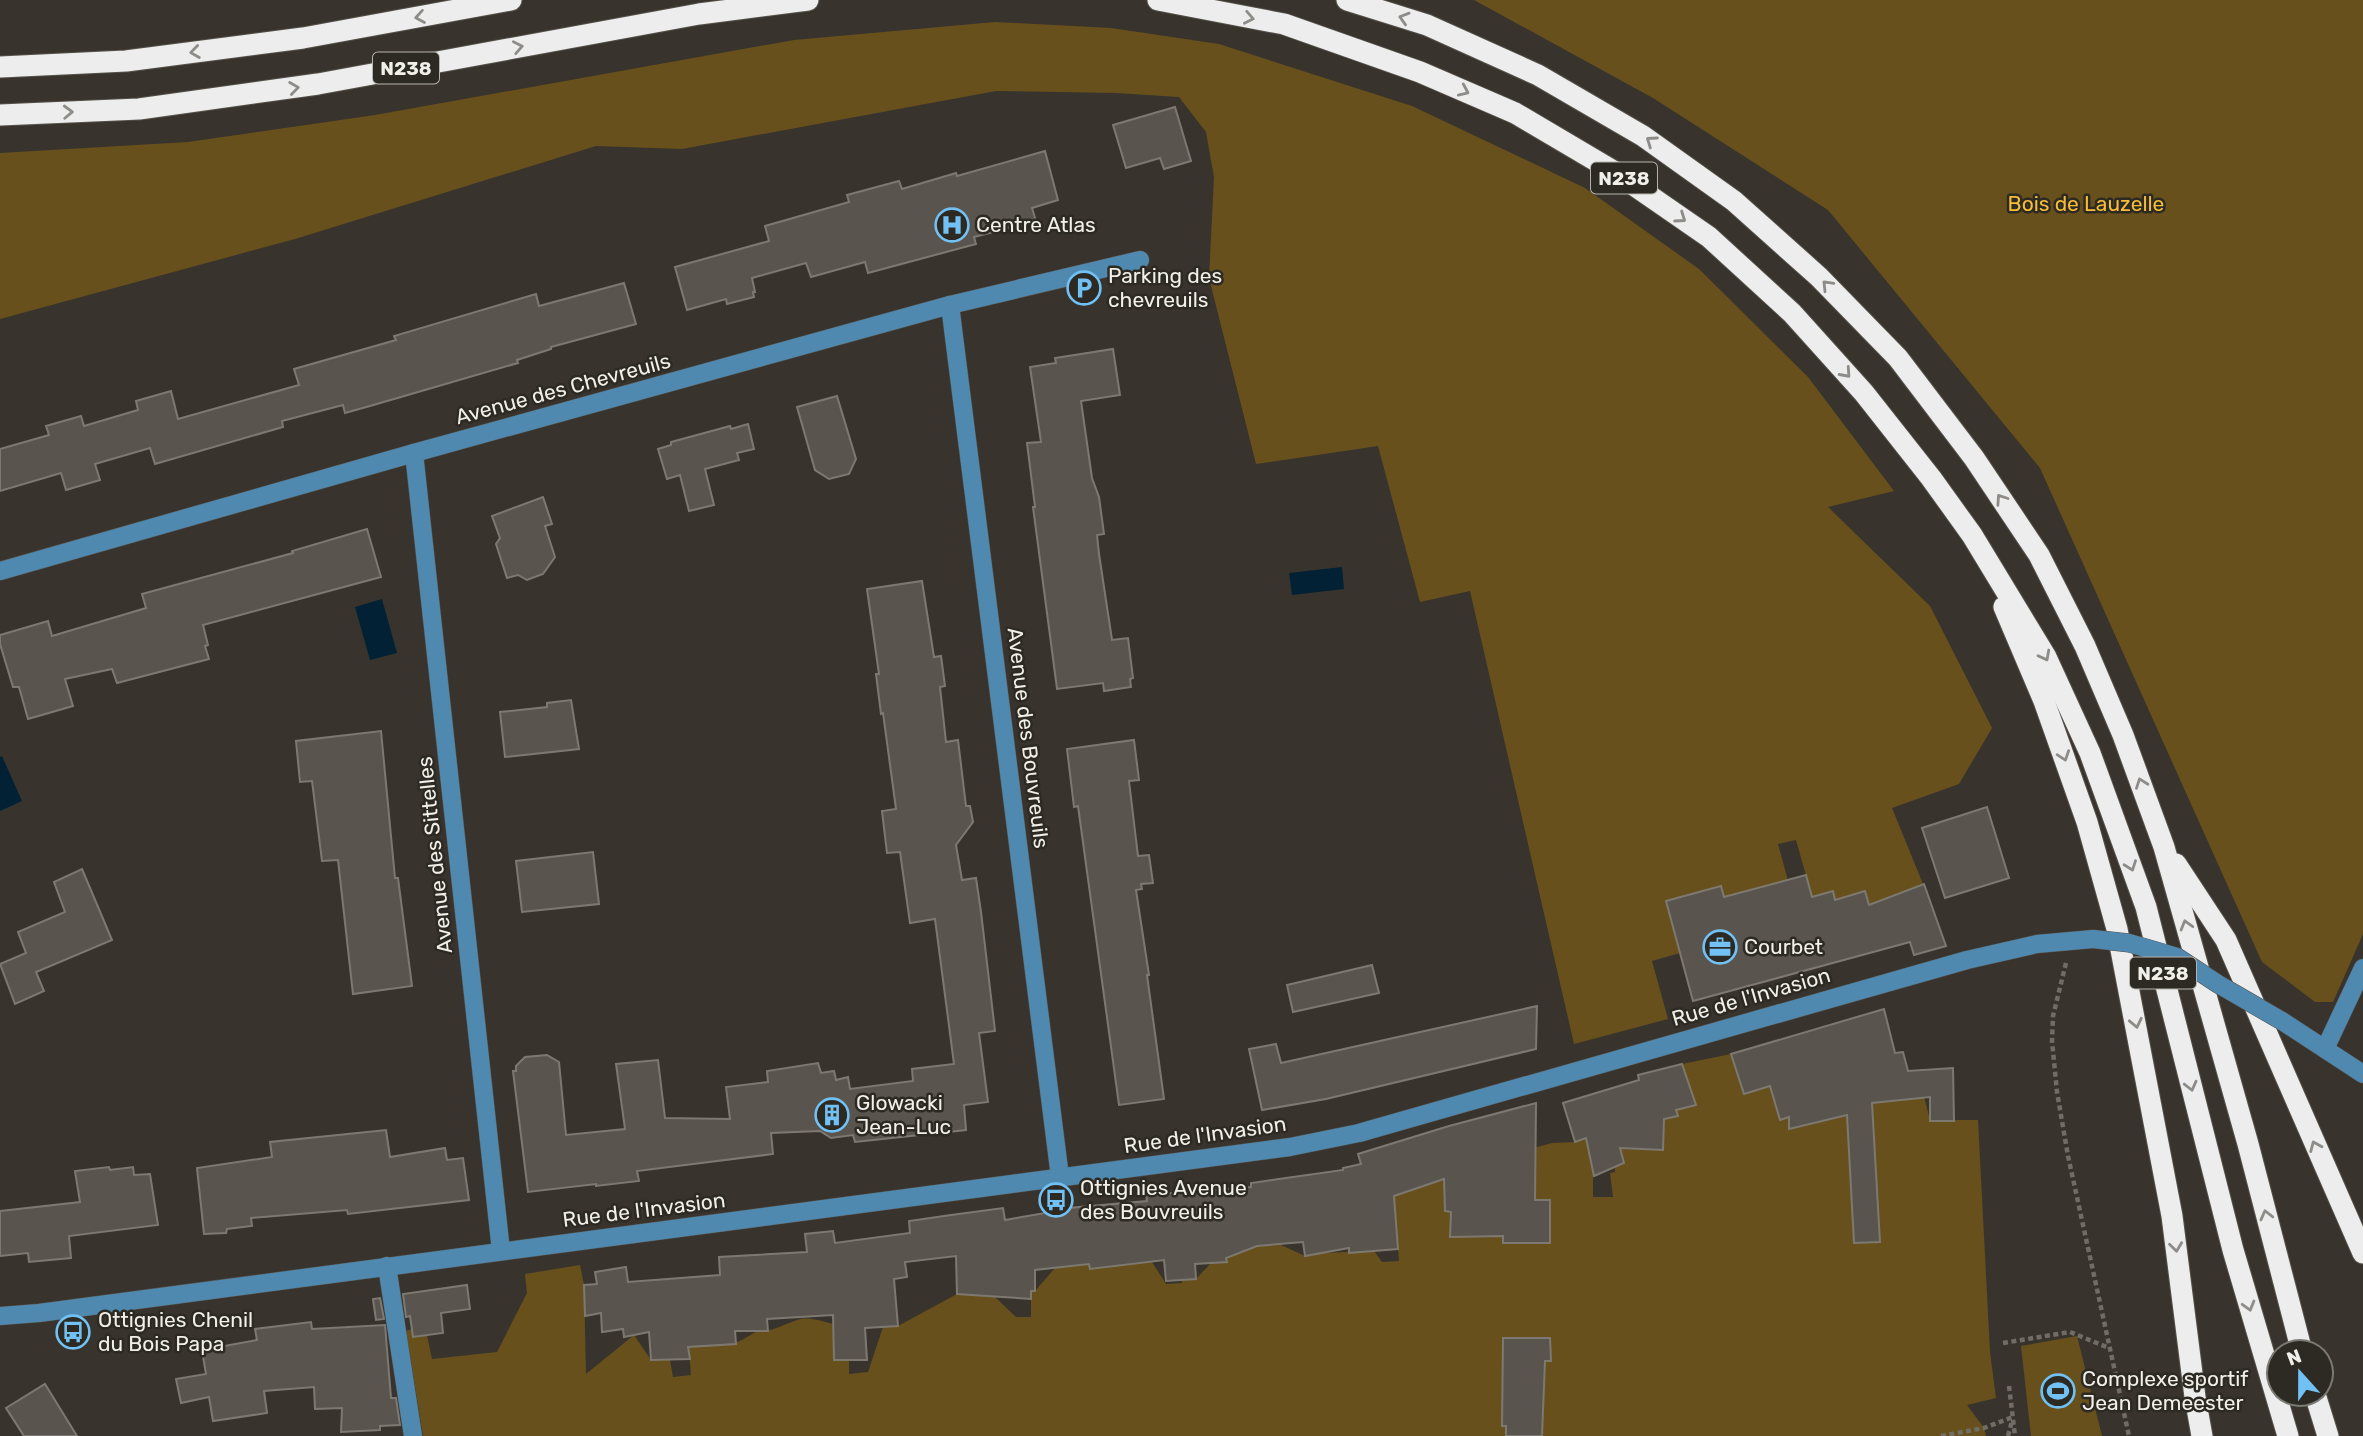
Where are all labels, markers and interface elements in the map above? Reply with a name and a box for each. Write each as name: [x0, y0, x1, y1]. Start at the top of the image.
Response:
one-way arrow: [414, 8, 426, 23]
one-way arrow: [1243, 9, 1255, 24]
one-way arrow: [1399, 12, 1411, 26]
one-way arrow: [512, 41, 524, 56]
one-way arrow: [190, 44, 201, 59]
road number: N238: [373, 52, 439, 83]
one-way arrow: [288, 80, 300, 95]
one-way arrow: [1457, 83, 1469, 97]
one-way arrow: [63, 105, 74, 120]
one-way arrow: [1646, 137, 1659, 149]
road number: N238: [1591, 162, 1657, 194]
park label: Bois de Lauzelle: [2008, 191, 2164, 216]
hospital icon: Centre Atlas: [933, 206, 971, 244]
one-way arrow: [1673, 210, 1686, 222]
place label: Centre Atlas: [976, 212, 1096, 237]
place label: Parking des chevreuils: [1108, 263, 1222, 312]
parking icon: Parking des chevreuils: [1065, 269, 1103, 307]
one-way arrow: [1822, 280, 1835, 293]
street label: Avenue des Chevreuils: [453, 348, 673, 429]
one-way arrow: [1838, 365, 1851, 378]
one-way arrow: [1997, 494, 2009, 507]
street label: Avenue des Bouvreuils: [1003, 626, 1054, 850]
one-way arrow: [2037, 649, 2051, 661]
one-way arrow: [2056, 749, 2070, 762]
street label: Avenue des Sittelles: [412, 755, 457, 955]
one-way arrow: [2135, 778, 2149, 790]
one-way arrow: [2123, 860, 2137, 872]
one-way arrow: [2180, 919, 2194, 931]
office icon: Courbet: [1701, 928, 1739, 966]
place label: Courbet: [1744, 934, 1823, 959]
road number: N238: [2130, 958, 2196, 988]
street label: Rue de l'Invasion: [1669, 962, 1833, 1031]
one-way arrow: [2128, 1017, 2143, 1029]
one-way arrow: [2183, 1080, 2197, 1092]
place label: Glowacki Jean-Luc: [856, 1090, 951, 1139]
building icon: Glowacki Jean-Luc: [813, 1096, 851, 1134]
street label: Rue de l'Invasion: [1122, 1111, 1288, 1158]
one-way arrow: [2309, 1140, 2323, 1153]
place label: Ottignies Avenue des Bouvreuils: [1080, 1175, 1247, 1224]
bus stop icon: Ottignies Avenue des Bouvreuils: [1037, 1181, 1075, 1219]
street label: Rue de l'Invasion: [561, 1187, 727, 1232]
one-way arrow: [2260, 1209, 2274, 1221]
one-way arrow: [2168, 1241, 2183, 1252]
one-way arrow: [2241, 1299, 2256, 1311]
place label: Ottignies Chenil du Bois Papa: [98, 1307, 253, 1356]
bus stop icon: Ottignies Chenil du Bois Papa: [54, 1313, 92, 1351]
north arrow: [2265, 1338, 2335, 1408]
text: N: [2284, 1344, 2305, 1371]
place label: Complexe sportif Jean Demeester: [2082, 1366, 2248, 1415]
sports icon: Complexe sportif Jean Demeester: [2039, 1372, 2077, 1410]

